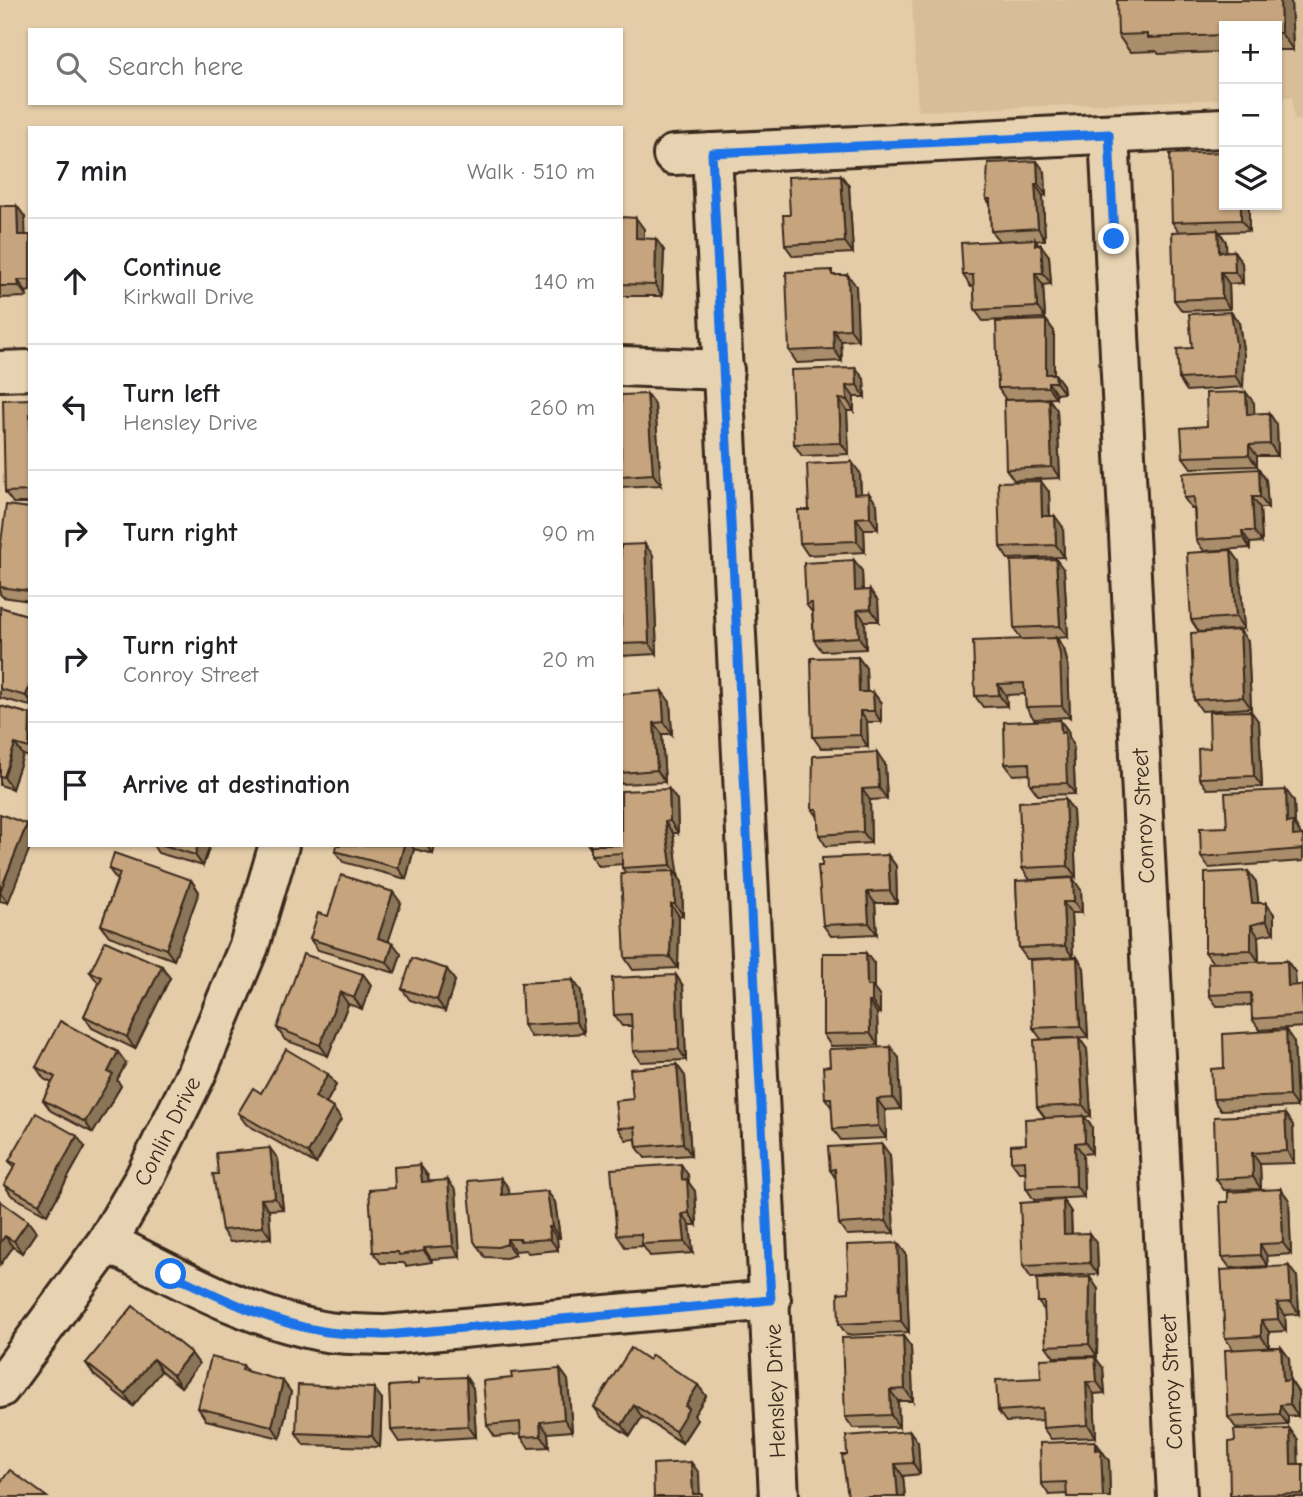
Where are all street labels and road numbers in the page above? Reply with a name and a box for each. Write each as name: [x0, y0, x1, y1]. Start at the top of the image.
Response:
street label: Conroy Street: [1126, 746, 1161, 884]
street label: Conlin Drive: [128, 1072, 207, 1190]
street label: Conroy Street: [1154, 1312, 1189, 1450]
street label: Hensley Drive: [760, 1323, 791, 1459]

